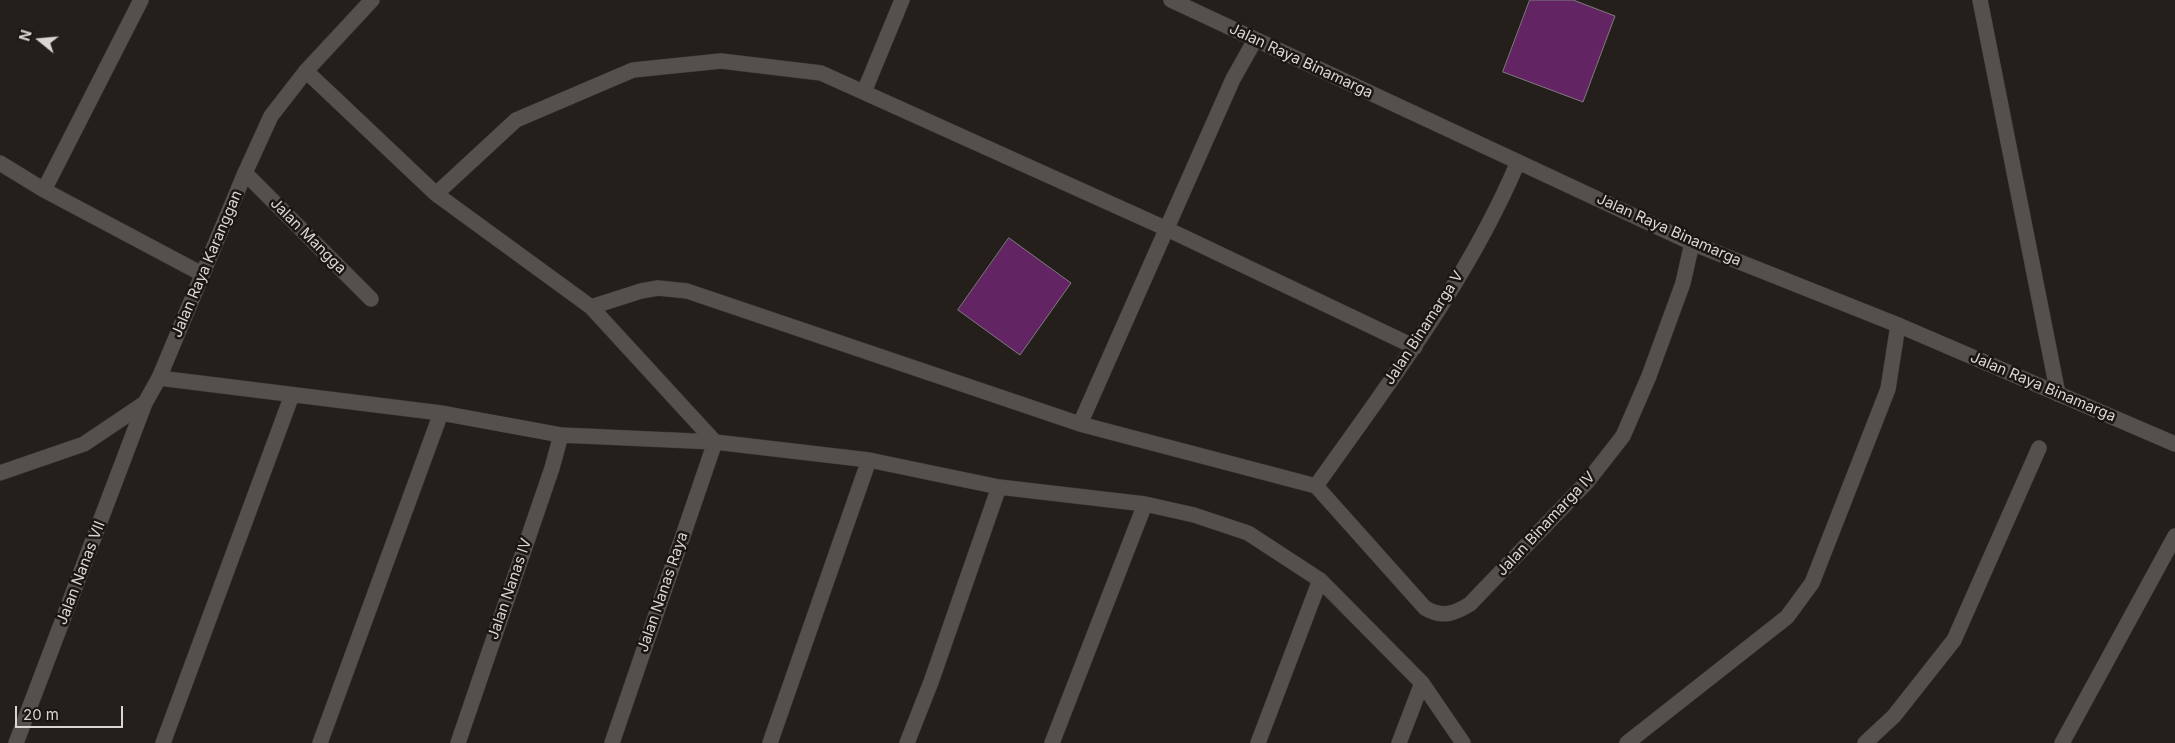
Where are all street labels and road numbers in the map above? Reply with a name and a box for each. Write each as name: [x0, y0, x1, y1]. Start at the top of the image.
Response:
street label: Jalan Raya Binamarga: [1226, 20, 1376, 102]
street label: Jalan Raya Karanggan: [168, 188, 246, 340]
street label: Jalan Raya Binamarga: [1594, 190, 1744, 270]
street label: Jalan Mangga: [266, 194, 350, 278]
street label: Jalan Binamarga V: [1381, 268, 1467, 388]
street label: Jalan Raya Binamarga: [1968, 348, 2118, 426]
street label: Jalan Binamarga IV: [1493, 468, 1599, 580]
street label: Jalan Nanas VII: [53, 519, 109, 627]
street label: Jalan Nanas Raya: [634, 530, 692, 654]
street label: Jalan Nanas IV: [484, 536, 536, 642]

